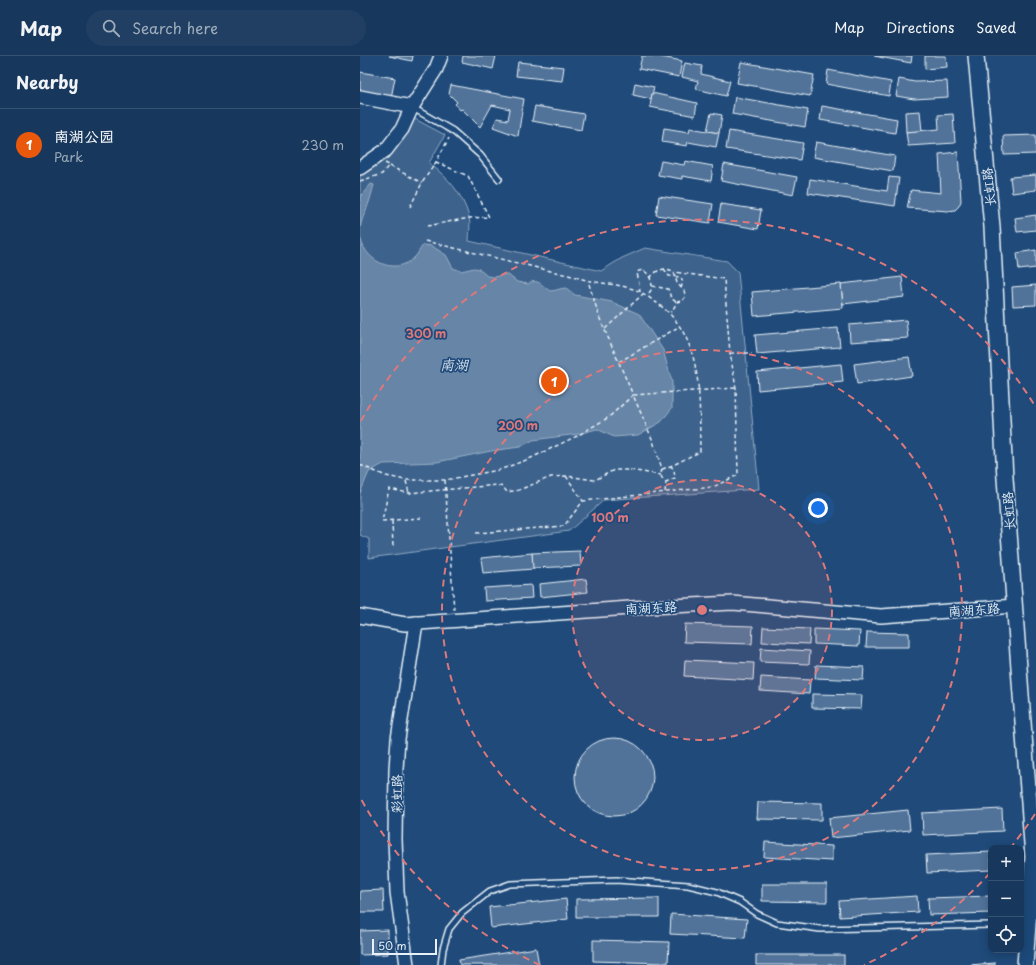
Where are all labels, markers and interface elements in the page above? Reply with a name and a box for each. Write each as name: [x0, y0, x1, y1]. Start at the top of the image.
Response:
search box: [86, 10, 366, 46]
text: Map: [20, 14, 62, 42]
text: Search here: [132, 16, 218, 39]
icon: search: [100, 17, 122, 39]
text: Map: [834, 17, 864, 38]
text: Directions: [886, 17, 954, 38]
text: Saved: [976, 17, 1016, 38]
text: Nearby: [16, 69, 78, 95]
text: 南湖公园: [54, 124, 114, 147]
text: 1: [26, 135, 32, 154]
text: 230 m: [302, 135, 344, 154]
text: Park: [54, 147, 83, 166]
street label: 长虹路: [977, 167, 999, 207]
text: 300 m: [406, 324, 446, 342]
water label: 南湖: [440, 354, 470, 375]
pin: 1: [541, 366, 567, 396]
text: 200 m: [498, 416, 538, 434]
street label: 长虹路: [997, 491, 1019, 531]
your location: [808, 498, 828, 518]
text: 100 m: [591, 508, 629, 526]
street label: 南湖东路: [625, 596, 677, 618]
street label: 南湖东路: [947, 598, 1001, 620]
centre of rings: [695, 603, 709, 617]
street label: 彩虹路: [386, 774, 406, 814]
map controls: [988, 845, 1024, 953]
button: +: [988, 845, 1024, 881]
button: −: [988, 881, 1024, 917]
button: locate: [988, 917, 1024, 953]
scale bar: [372, 937, 437, 956]
text: 50 m: [378, 937, 407, 954]

